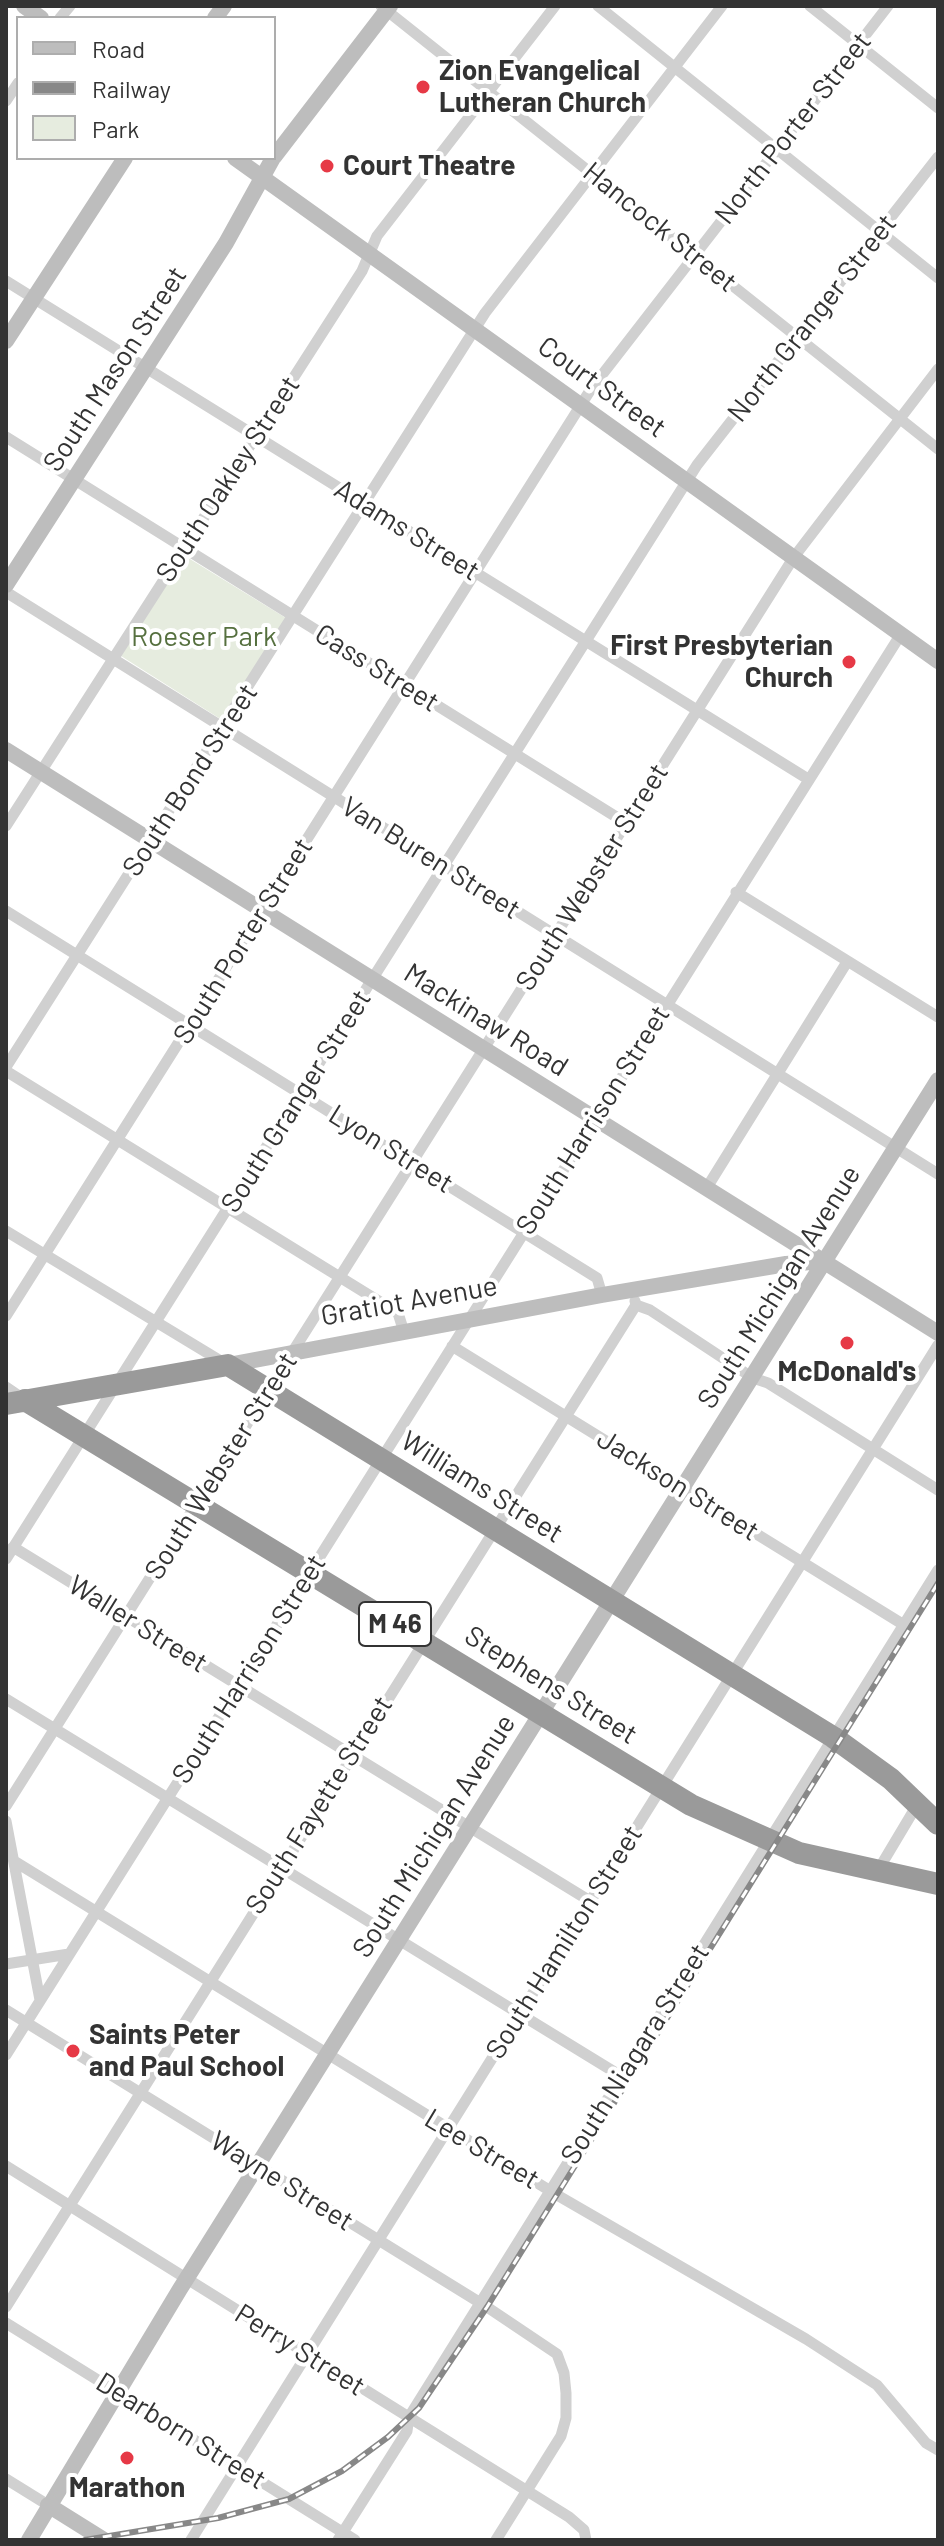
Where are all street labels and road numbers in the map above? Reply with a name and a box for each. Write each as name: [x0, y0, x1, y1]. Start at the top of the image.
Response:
street label: North Porter Street: [708, 25, 878, 231]
street label: Hancock Street: [576, 155, 744, 299]
street label: North Granger Street: [720, 207, 904, 429]
street label: South Mason Street: [36, 260, 194, 478]
street label: Court Street: [531, 329, 673, 445]
street label: South Oakley Street: [149, 370, 307, 588]
street label: Adams Street: [328, 472, 486, 588]
street label: Cass Street: [309, 617, 445, 719]
street label: South Bond Street: [115, 678, 265, 882]
street label: South Webster Street: [509, 757, 675, 997]
street label: Van Buren Street: [335, 790, 527, 926]
street label: South Porter Street: [166, 832, 320, 1050]
street label: Mackinaw Road: [398, 956, 574, 1084]
street label: South Granger Street: [214, 983, 378, 1219]
street label: South Harrison Street: [509, 999, 677, 1241]
street label: Lyon Street: [323, 1098, 459, 1200]
street label: South Michigan Avenue: [690, 1159, 868, 1415]
street label: Gratiot Avenue: [318, 1269, 500, 1333]
street label: South Webster Street: [138, 1346, 304, 1586]
street label: Jackson Street: [591, 1422, 765, 1548]
street label: Williams Street: [395, 1424, 569, 1550]
street label: South Harrison Street: [165, 1548, 333, 1790]
street label: Waller Street: [62, 1568, 214, 1680]
road number: M 46: [359, 1602, 431, 1646]
street label: Stephens Street: [459, 1619, 643, 1751]
street label: South Fayette Street: [238, 1690, 400, 1920]
street label: South Michigan Avenue: [345, 1708, 523, 1964]
street label: South Hamilton Street: [478, 1819, 650, 2065]
street label: South Niagara Street: [554, 1938, 716, 2170]
street label: Lee Street: [419, 2102, 545, 2196]
street label: Wayne Street: [204, 2124, 360, 2238]
street label: Perry Street: [229, 2297, 371, 2403]
street label: Dearborn Street: [90, 2365, 272, 2497]

